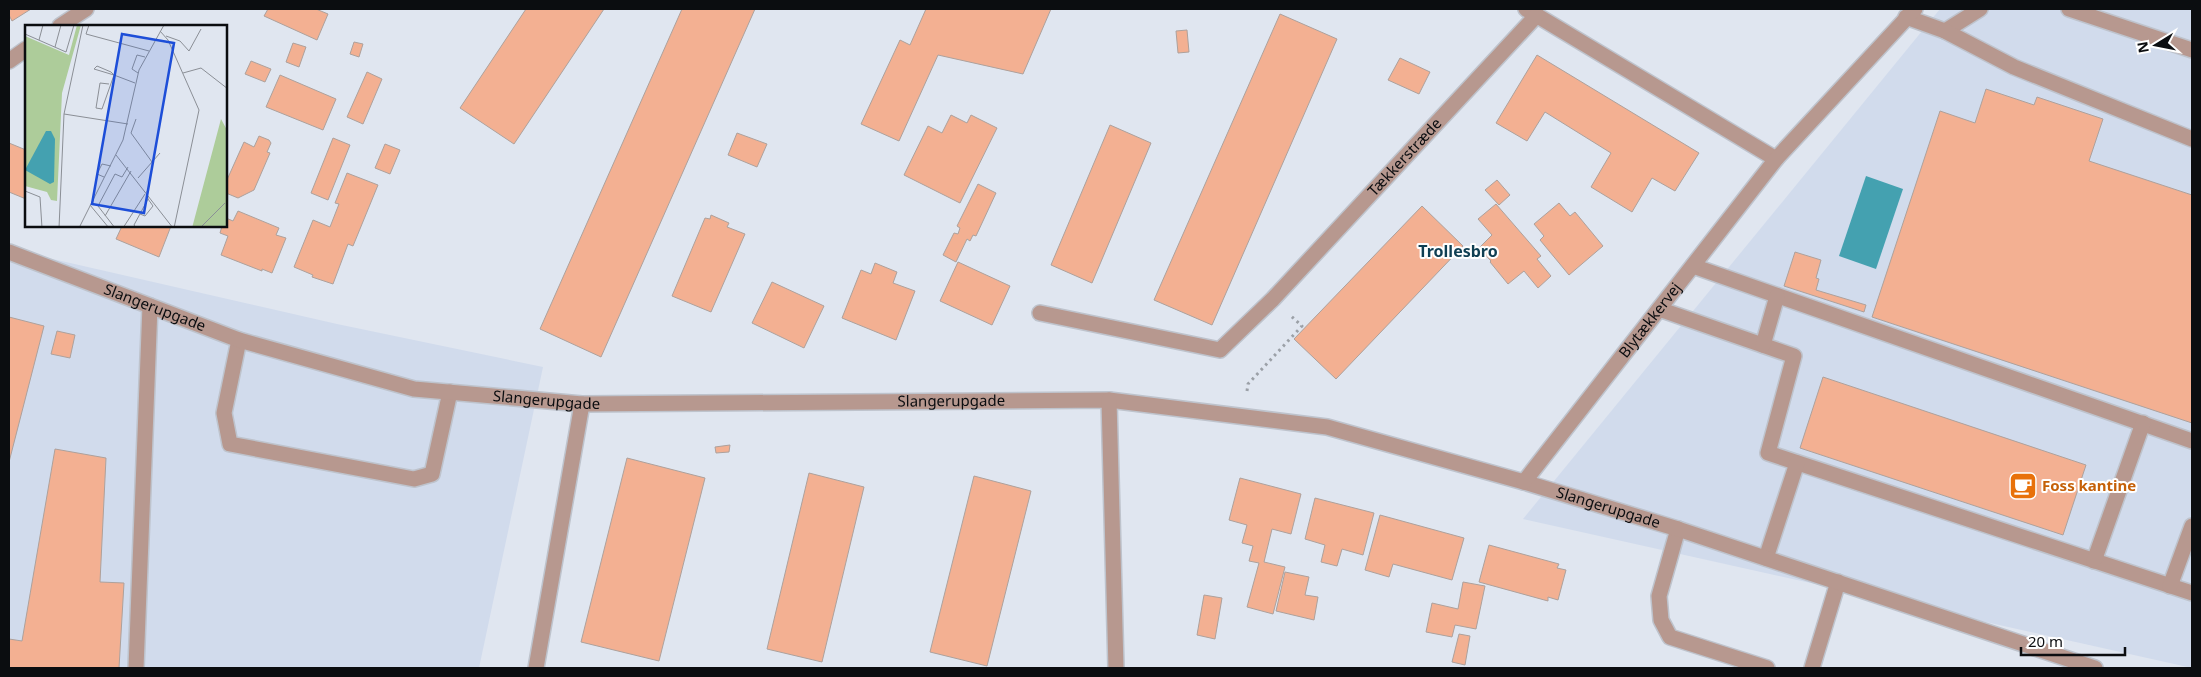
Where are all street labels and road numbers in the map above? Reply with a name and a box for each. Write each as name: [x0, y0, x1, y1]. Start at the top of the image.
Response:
street label: Tækkerstræde: [1363, 113, 1446, 200]
street label: Slangerupgade: [101, 278, 209, 335]
street label: Blytækkervej: [1614, 278, 1685, 362]
street label: Slangerupgade: [492, 385, 600, 413]
street label: Slangerupgade: [897, 390, 1005, 411]
street label: Slangerupgade: [1554, 481, 1663, 532]

